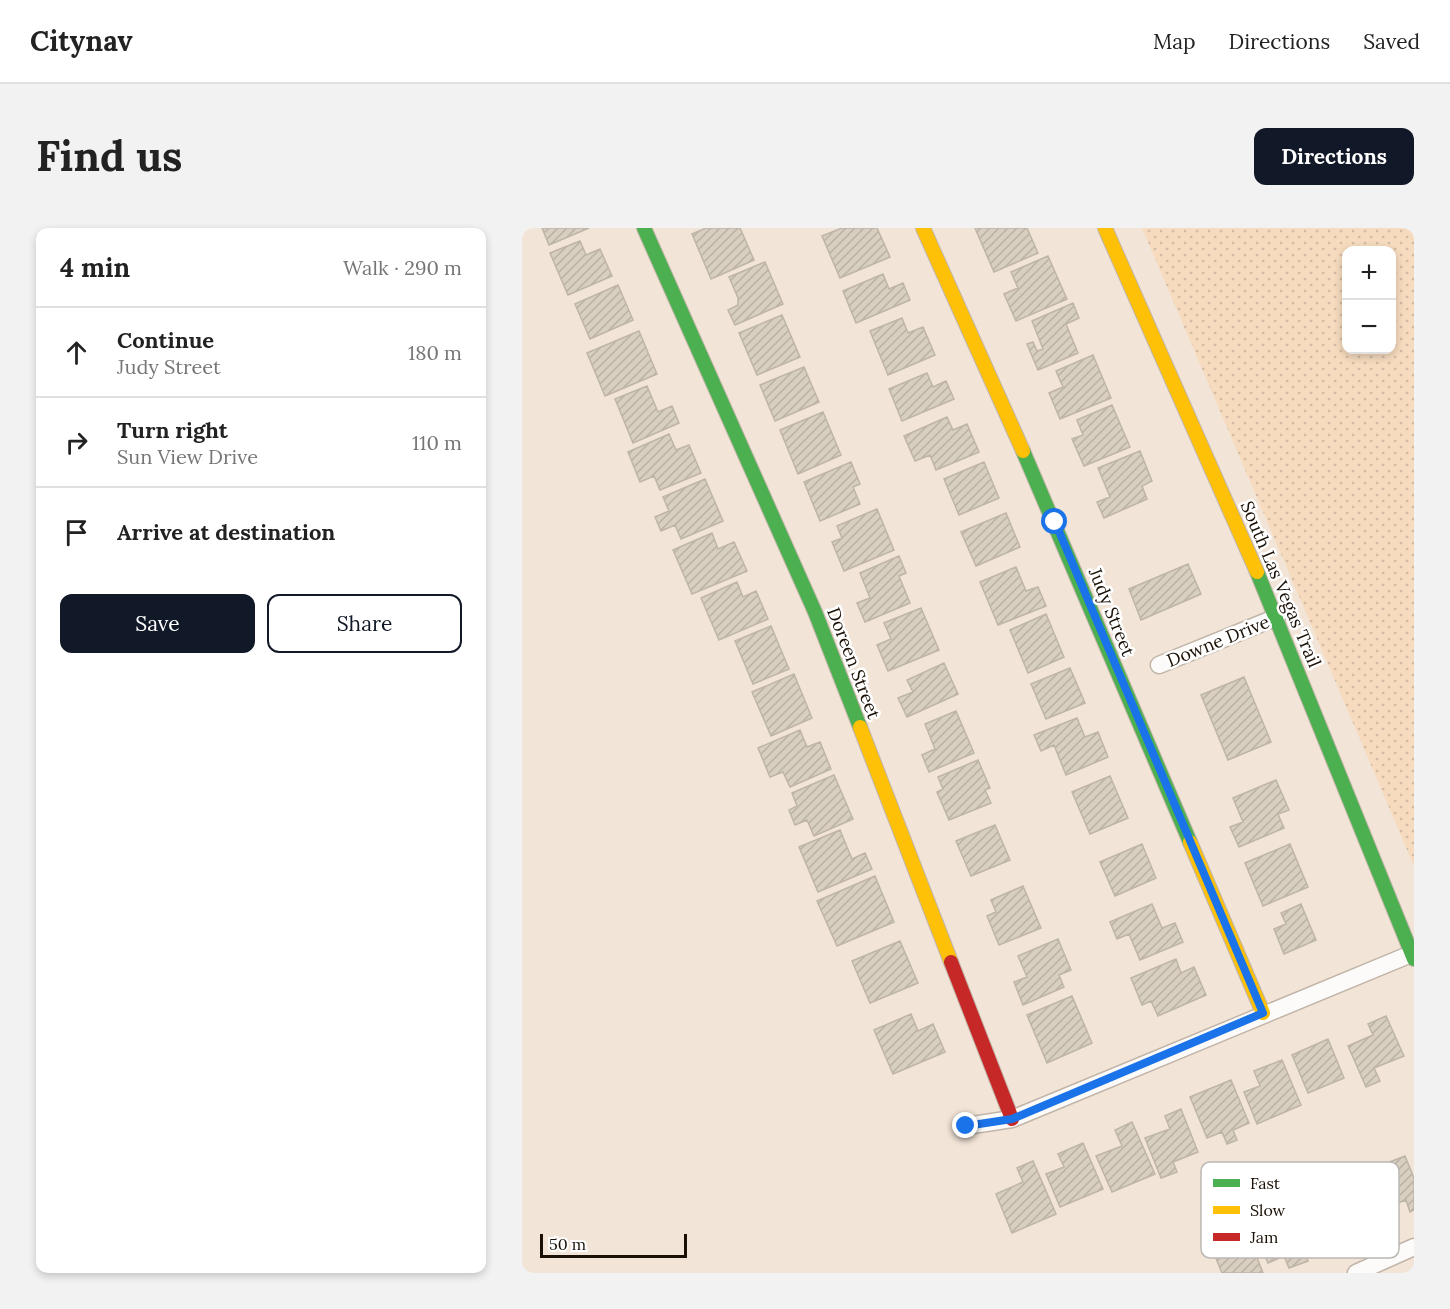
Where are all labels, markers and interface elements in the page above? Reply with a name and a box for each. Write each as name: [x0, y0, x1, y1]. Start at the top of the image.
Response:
text: Citynav: [30, 23, 133, 59]
text: Map: [1153, 28, 1196, 55]
text: Directions: [1229, 28, 1330, 55]
text: Saved: [1363, 28, 1420, 55]
button: Directions: [1254, 128, 1414, 185]
text: Find us: [36, 129, 182, 183]
map controls: [1342, 246, 1396, 354]
button: +: [1342, 246, 1396, 300]
text: 4 min: [60, 251, 130, 284]
text: Walk · 290 m: [343, 255, 462, 280]
button: −: [1342, 300, 1396, 354]
text: Continue: [117, 326, 214, 354]
icon: ahead: [60, 336, 93, 369]
text: 180 m: [408, 340, 462, 365]
text: Judy Street: [117, 354, 221, 379]
text: Turn right: [117, 416, 228, 444]
icon: right: [60, 426, 93, 459]
text: 110 m: [412, 430, 462, 455]
text: Sun View Drive: [117, 444, 258, 469]
street label: South Las Vegas Trail: [1236, 497, 1326, 671]
route start: [1041, 508, 1067, 534]
icon: arrive: [60, 516, 93, 549]
text: Arrive at destination: [117, 518, 335, 546]
street label: Judy Street: [1083, 563, 1140, 660]
button: Save: [60, 594, 255, 653]
button: Share: [267, 594, 462, 653]
street label: Doreen Street: [822, 604, 886, 722]
street label: Downe Drive: [1163, 610, 1273, 672]
route end: [952, 1112, 978, 1138]
legend: [1201, 1162, 1399, 1258]
text: Fast: [1250, 1173, 1281, 1193]
text: Slow: [1250, 1200, 1286, 1220]
text: Jam: [1249, 1227, 1278, 1247]
scale bar: [540, 1231, 687, 1258]
text: 50 m: [549, 1234, 586, 1254]

